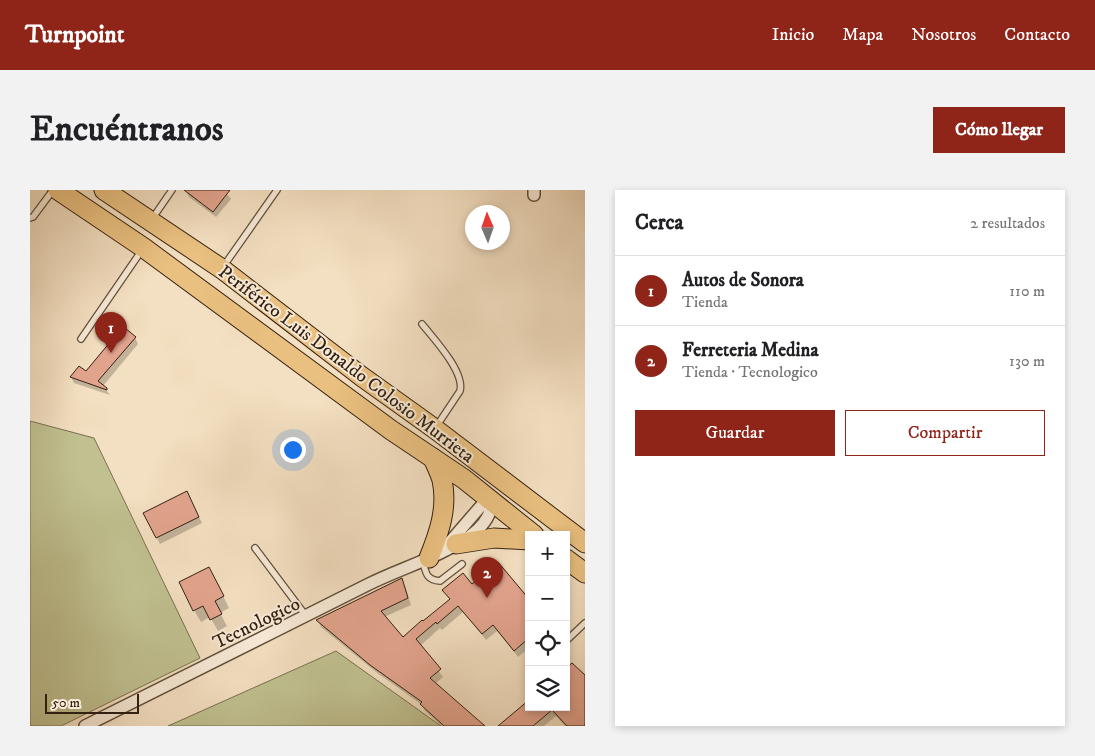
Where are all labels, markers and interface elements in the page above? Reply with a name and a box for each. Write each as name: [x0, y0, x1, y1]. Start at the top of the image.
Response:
text: Turnpoint: [25, 20, 124, 50]
text: Inicio: [772, 24, 814, 46]
text: Mapa: [842, 24, 883, 46]
text: Nosotros: [911, 24, 976, 46]
text: Contacto: [1004, 24, 1070, 46]
button: Cómo llegar: [933, 107, 1065, 153]
text: Encuéntranos: [30, 108, 224, 152]
north arrow: [465, 205, 510, 250]
text: Cerca: [635, 210, 683, 236]
text: 2 resultados: [970, 213, 1045, 233]
street label: Periférico Luis Donaldo Colosio Murrieta: [214, 260, 479, 468]
text: Autos de Sonora: [682, 269, 804, 292]
text: 1: [648, 281, 654, 301]
text: 110 m: [1009, 281, 1045, 301]
text: Tienda: [682, 292, 728, 312]
pin: 1: [95, 312, 127, 353]
text: Ferreteria Medina: [682, 339, 818, 362]
text: 2: [647, 351, 655, 371]
text: 130 m: [1009, 351, 1045, 371]
text: Tienda · Tecnologico: [682, 362, 818, 382]
button: Guardar: [635, 410, 835, 456]
button: Compartir: [845, 410, 1045, 456]
your location: [280, 437, 306, 463]
map controls: [525, 531, 570, 711]
button: +: [525, 531, 570, 576]
pin: 2: [471, 557, 503, 598]
button: −: [525, 576, 570, 621]
street label: Tecnologico: [209, 592, 304, 654]
button: locate: [525, 621, 570, 666]
button: layers: [525, 666, 570, 711]
scale bar: [45, 691, 139, 714]
text: 50 m: [52, 694, 80, 712]

